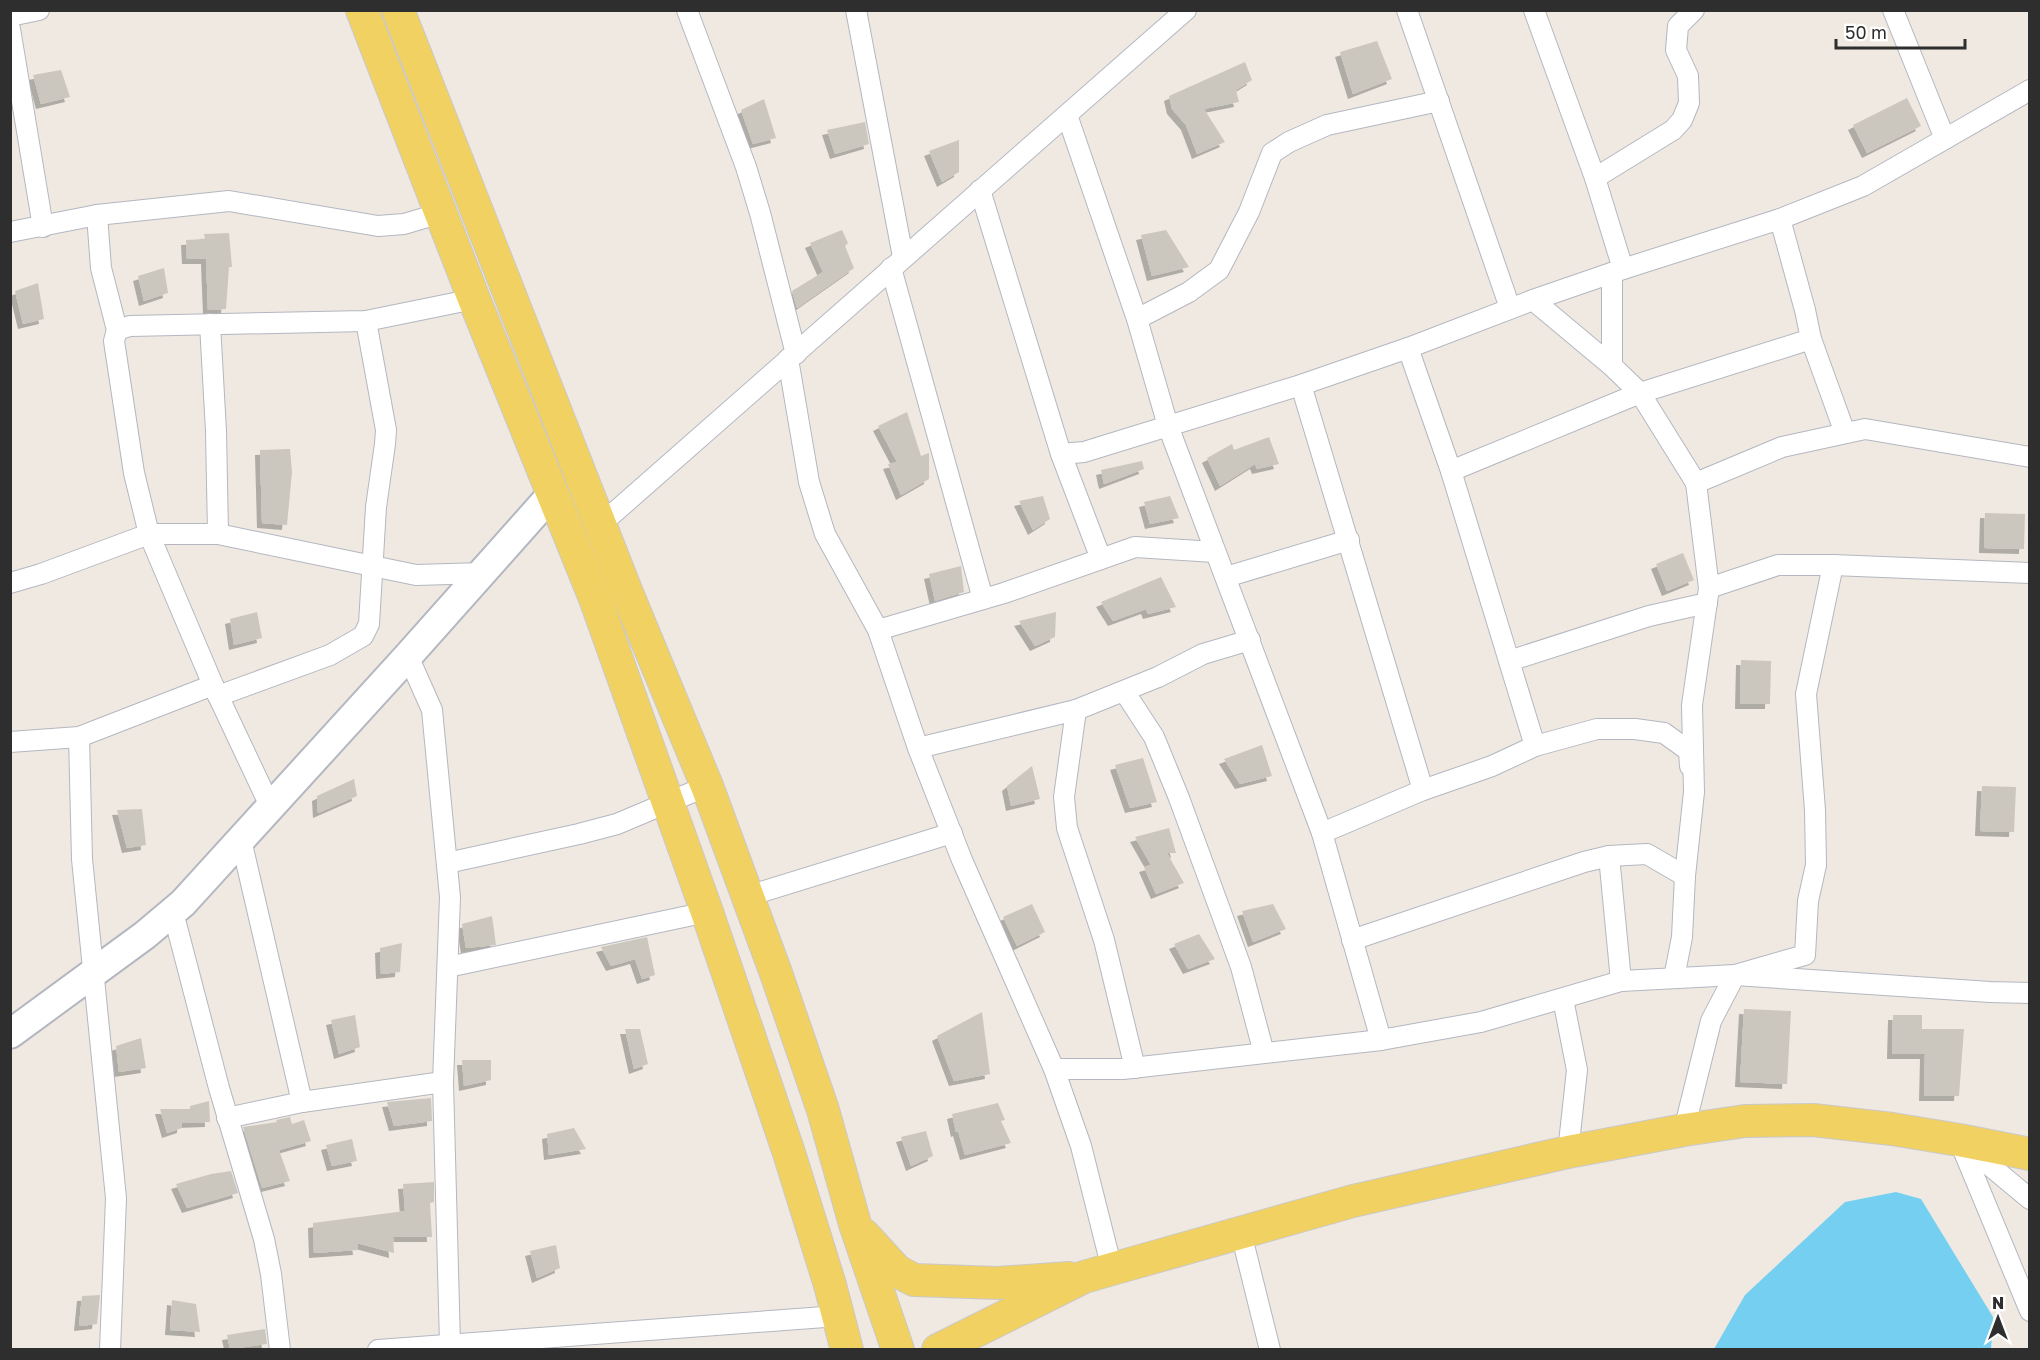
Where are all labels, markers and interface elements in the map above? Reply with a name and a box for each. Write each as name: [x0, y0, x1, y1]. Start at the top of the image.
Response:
scale bar: [1836, 12, 1965, 50]
text: 50 m: [1845, 21, 1887, 43]
north arrow: [1968, 1288, 2028, 1348]
text: N: [1992, 1293, 2004, 1313]

